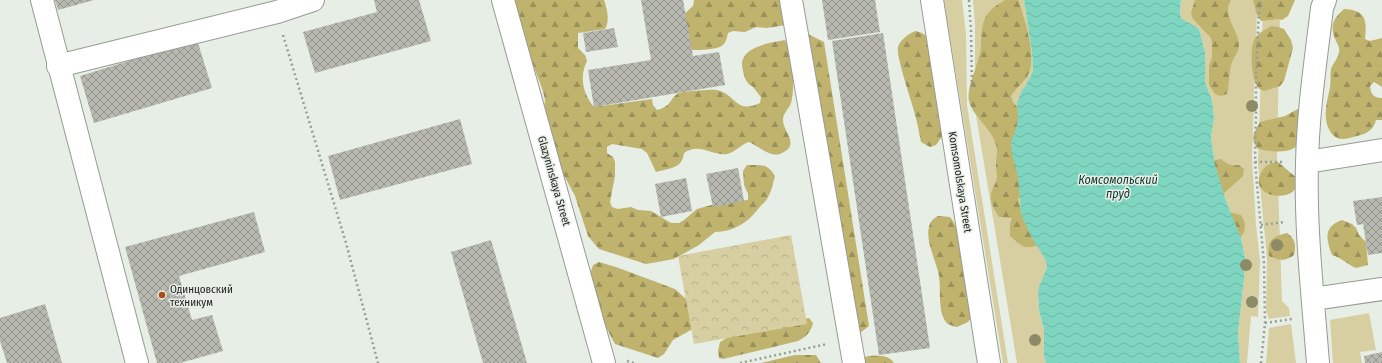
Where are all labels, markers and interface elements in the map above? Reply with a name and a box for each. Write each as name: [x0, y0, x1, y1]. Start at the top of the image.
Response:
street label: Komsomolskaya Street: [946, 131, 974, 234]
street label: Glazyninskaya Street: [535, 135, 573, 228]
water label: Комсомольский пруд: [1078, 173, 1158, 201]
place label: Одинцовский техникум: [170, 283, 233, 309]
marker: Одинцовский техникум: [157, 290, 167, 300]

